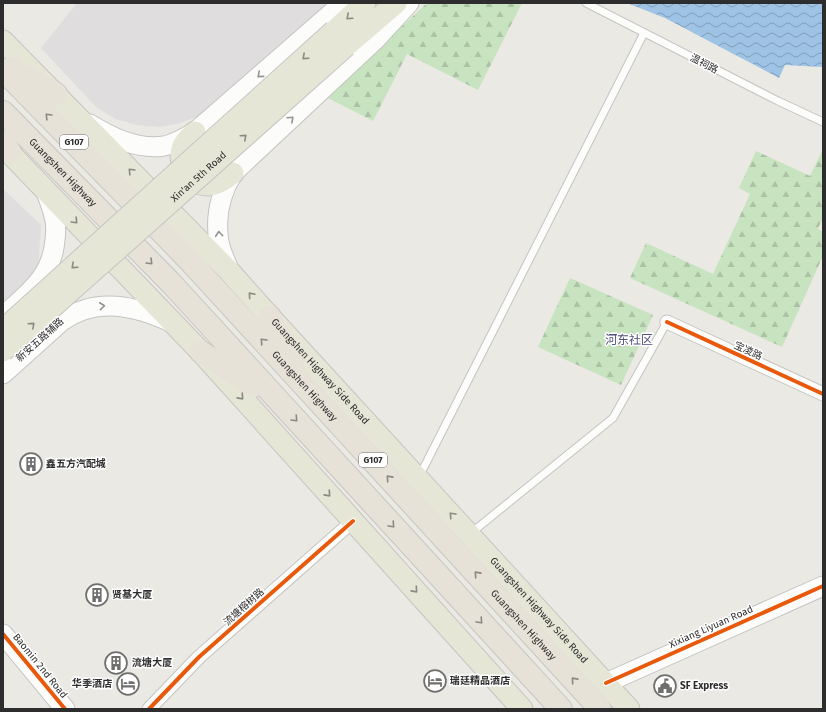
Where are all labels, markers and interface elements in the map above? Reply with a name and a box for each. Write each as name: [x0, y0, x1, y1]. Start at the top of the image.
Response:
one-way arrow: [347, 12, 354, 19]
one-way arrow: [302, 52, 310, 60]
street label: 温祠路: [688, 52, 720, 76]
one-way arrow: [258, 70, 265, 77]
one-way arrow: [45, 113, 53, 121]
one-way arrow: [286, 116, 294, 124]
one-way arrow: [240, 134, 247, 141]
road number: G107: [60, 135, 88, 149]
street label: Guangshen Highway: [26, 136, 99, 209]
street label: Xin'an 5th Road: [169, 149, 229, 205]
one-way arrow: [128, 168, 136, 176]
one-way arrow: [70, 216, 78, 224]
one-way arrow: [214, 231, 223, 238]
one-way arrow: [145, 257, 153, 265]
one-way arrow: [71, 262, 78, 269]
one-way arrow: [248, 293, 255, 300]
one-way arrow: [99, 302, 105, 311]
street label: 新安五路辅路: [14, 315, 66, 365]
street label: Guangshen Highway Side Road: [268, 316, 372, 426]
one-way arrow: [27, 323, 35, 330]
district label: 河东社区: [605, 333, 653, 347]
one-way arrow: [261, 338, 268, 345]
street label: 宝凌路: [732, 339, 764, 363]
street label: Guangshen Highway: [270, 349, 340, 423]
one-way arrow: [236, 392, 244, 400]
one-way arrow: [290, 414, 298, 422]
building icon: 鑫五方汽配城: [18, 451, 44, 477]
road number: G107: [359, 453, 387, 467]
place label: 鑫五方汽配城: [46, 457, 106, 470]
one-way arrow: [386, 475, 394, 483]
one-way arrow: [323, 489, 330, 496]
one-way arrow: [449, 512, 456, 520]
one-way arrow: [388, 520, 395, 528]
street label: Guangshen Highway Side Road: [487, 555, 591, 665]
one-way arrow: [475, 571, 482, 578]
building icon: 贤基大厦: [84, 582, 110, 608]
one-way arrow: [410, 585, 418, 593]
street label: 流塘榕树路: [221, 586, 267, 628]
street label: Guangshen Highway: [489, 587, 559, 663]
place label: 贤基大厦: [112, 589, 152, 601]
street label: Xixiang Liyuan Road: [667, 603, 755, 651]
one-way arrow: [476, 616, 483, 624]
street label: Baomin 2nd Road: [10, 631, 70, 701]
building icon: 流塘大厦: [103, 650, 129, 676]
place label: 流塘大厦: [132, 656, 172, 669]
hotel icon: 瑞廷精品酒店: [422, 668, 448, 694]
hotel icon: 华季酒店: [115, 671, 141, 697]
public building icon: SF Express: [652, 673, 678, 699]
place label: 瑞廷精品酒店: [450, 674, 510, 687]
place label: 华季酒店: [72, 677, 112, 690]
one-way arrow: [571, 677, 579, 685]
place label: SF Express: [680, 680, 728, 692]

